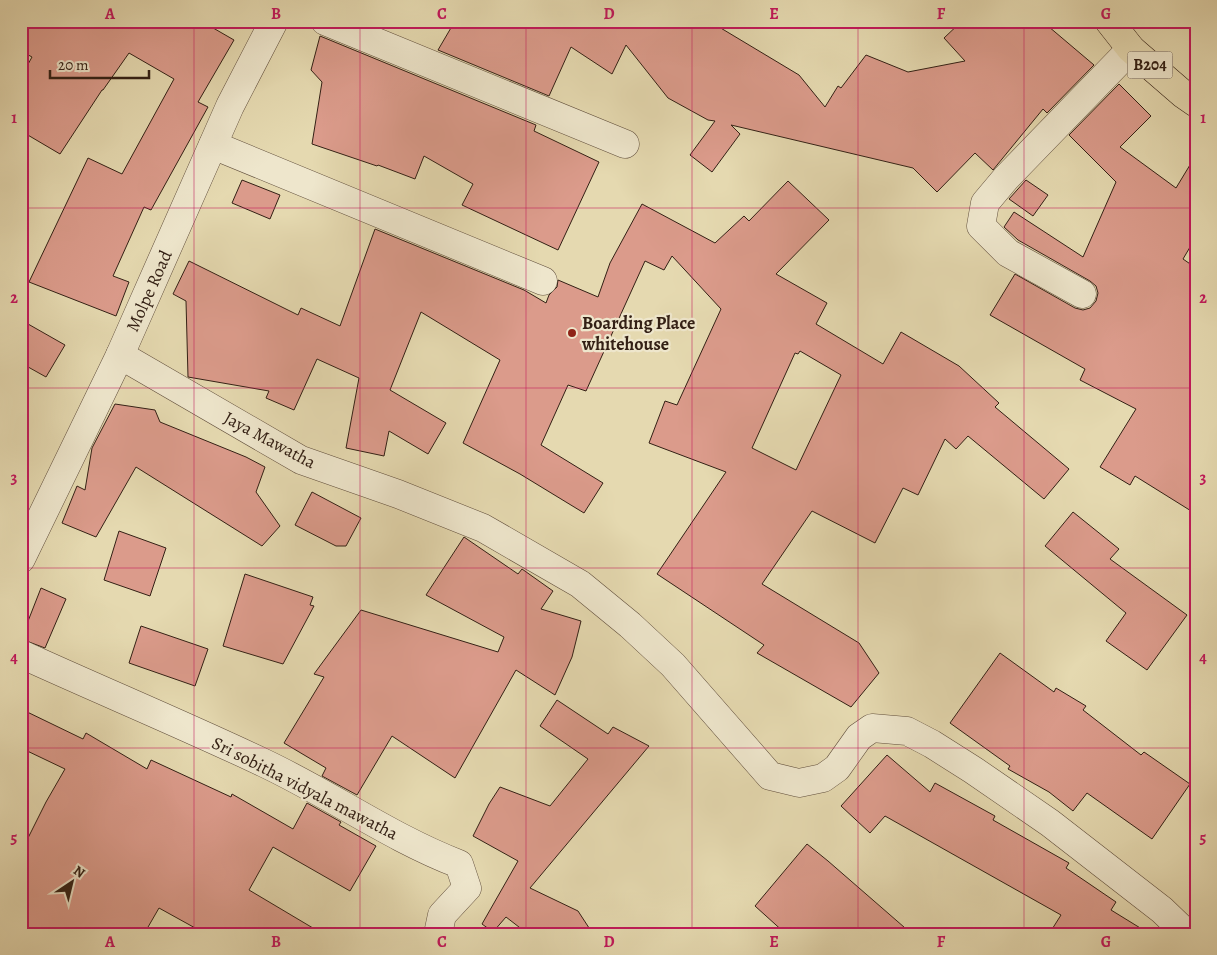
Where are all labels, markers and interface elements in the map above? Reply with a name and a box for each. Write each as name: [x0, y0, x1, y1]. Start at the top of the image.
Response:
text: A: [104, 3, 116, 25]
text: B: [271, 3, 281, 25]
text: C: [437, 3, 447, 25]
text: D: [603, 3, 615, 25]
text: E: [769, 3, 779, 25]
text: F: [937, 3, 946, 25]
text: G: [1101, 3, 1111, 25]
scale bar: [50, 48, 149, 80]
road number: B204: [1128, 52, 1172, 78]
text: 20 m: [58, 55, 89, 75]
text: 1: [11, 107, 17, 129]
text: 1: [1200, 107, 1206, 129]
street label: Molpe Road: [120, 246, 178, 336]
text: 2: [10, 287, 18, 309]
text: 2: [1199, 287, 1207, 309]
place label: Boarding Place whitehouse: [581, 311, 695, 356]
marker: Boarding Place whitehouse: [566, 327, 578, 339]
street label: Jaya Mawatha: [220, 406, 321, 475]
text: 3: [11, 467, 18, 489]
text: 3: [1200, 467, 1207, 489]
text: 4: [10, 647, 18, 669]
text: 4: [1199, 647, 1207, 669]
street label: Sri sobitha vidyala mawatha: [208, 731, 403, 846]
text: 5: [11, 827, 18, 849]
text: 5: [1200, 827, 1207, 849]
north arrow: [48, 858, 98, 908]
text: N: [70, 861, 89, 882]
text: A: [104, 931, 116, 953]
text: B: [271, 931, 281, 953]
text: C: [437, 931, 447, 953]
text: D: [603, 931, 615, 953]
text: E: [769, 931, 779, 953]
text: F: [937, 931, 946, 953]
text: G: [1101, 931, 1111, 953]

